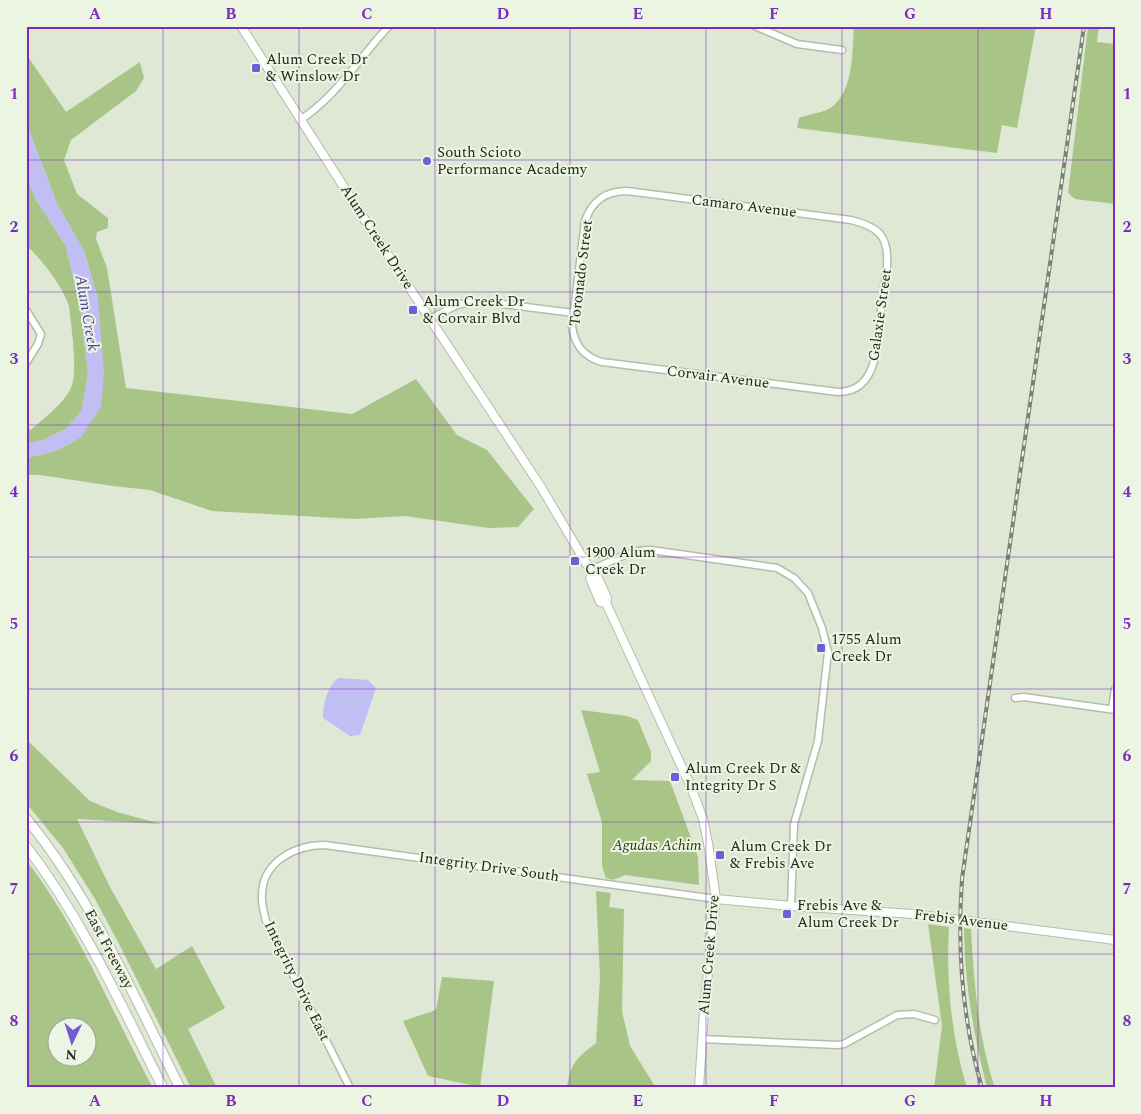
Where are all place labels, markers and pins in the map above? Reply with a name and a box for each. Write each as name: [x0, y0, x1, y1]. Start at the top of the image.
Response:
place label: Alum Creek Dr & Winslow Dr: [266, 48, 368, 88]
marker: Alum Creek Dr & Winslow Dr: [250, 62, 262, 74]
place label: South Scioto Performance Academy: [437, 141, 588, 181]
marker: South Scioto Performance Academy: [421, 155, 433, 167]
place label: Alum Creek Dr & Corvair Blvd: [423, 290, 525, 330]
marker: Alum Creek Dr & Corvair Blvd: [407, 304, 419, 316]
place label: 1900 Alum Creek Dr: [585, 541, 656, 581]
marker: 1900 Alum Creek Dr: [569, 555, 581, 567]
place label: 1755 Alum Creek Dr: [831, 628, 902, 668]
marker: 1755 Alum Creek Dr: [815, 642, 827, 654]
place label: Alum Creek Dr & Integrity Dr S: [685, 757, 801, 797]
marker: Alum Creek Dr & Integrity Dr S: [669, 771, 681, 783]
place label: Alum Creek Dr & Frebis Ave: [730, 835, 832, 875]
marker: Alum Creek Dr & Frebis Ave: [714, 849, 726, 861]
place label: Frebis Ave & Alum Creek Dr: [797, 894, 899, 934]
marker: Frebis Ave & Alum Creek Dr: [781, 908, 793, 920]

